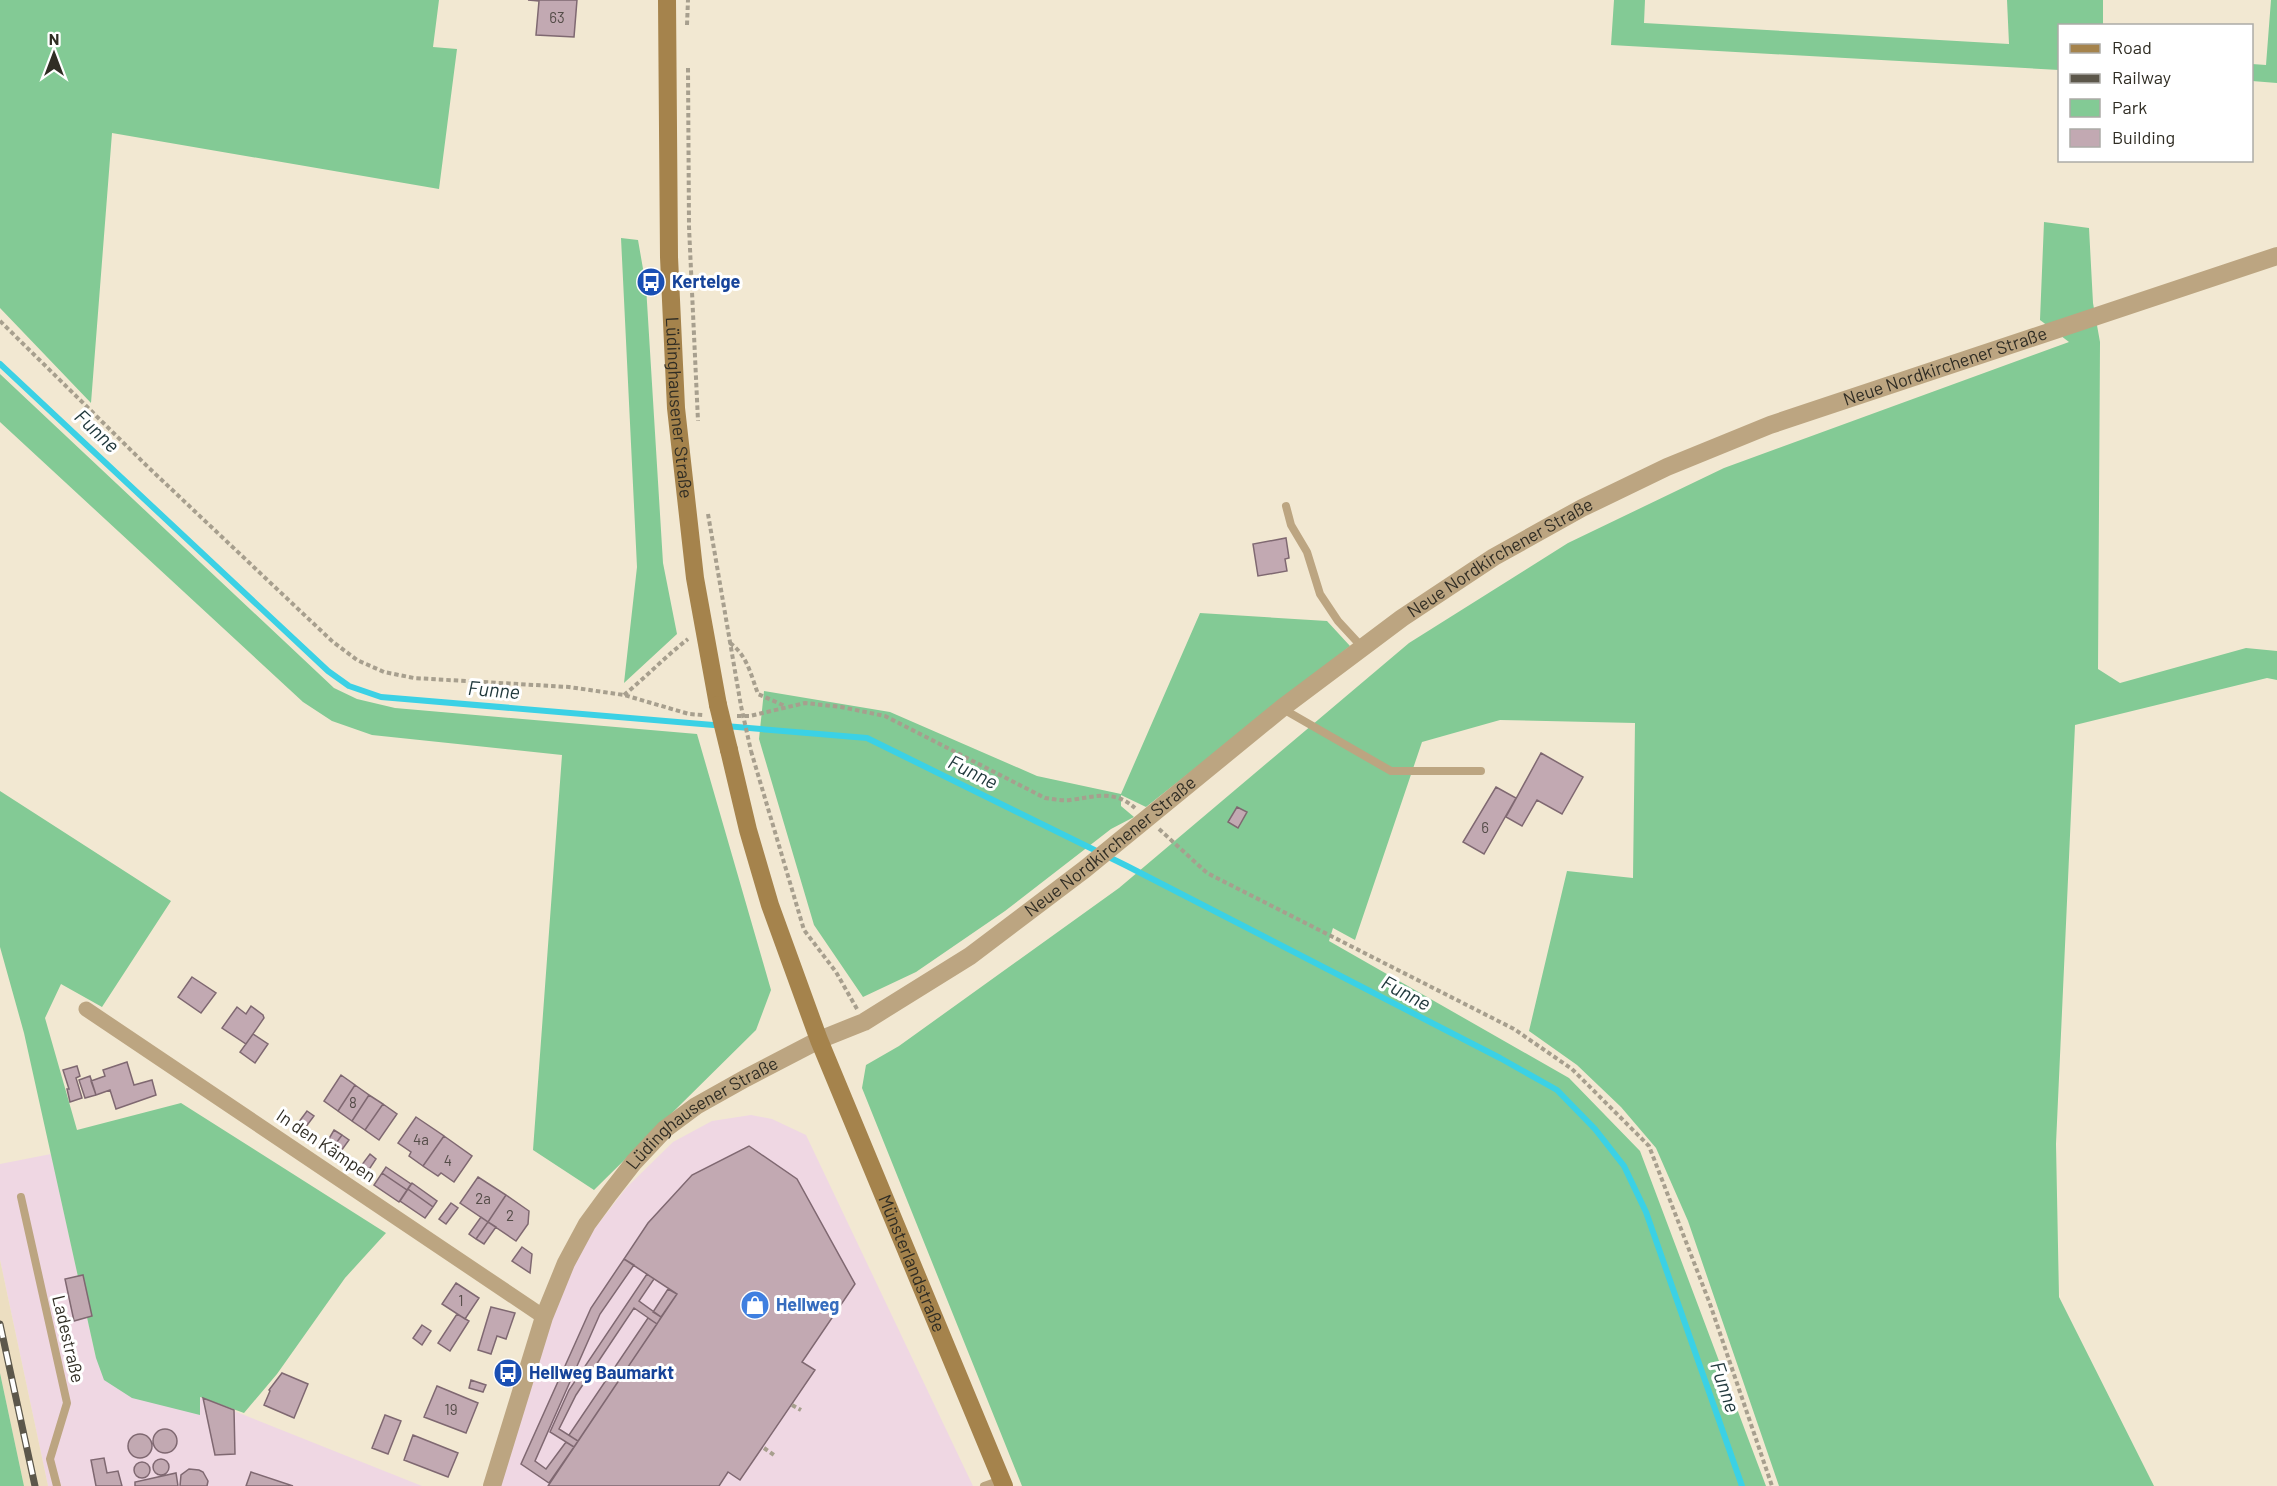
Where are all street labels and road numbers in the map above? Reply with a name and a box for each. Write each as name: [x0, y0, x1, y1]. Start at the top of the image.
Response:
street label: Lüdinghausener Straße: [662, 316, 698, 500]
street label: Neue Nordkirchener Straße: [1840, 321, 2050, 410]
street label: Neue Nordkirchener Straße: [1403, 492, 1596, 622]
street label: Neue Nordkirchener Straße: [1020, 771, 1200, 921]
street label: Lüdinghausener Straße: [621, 1051, 781, 1173]
street label: In den Kämpen: [273, 1104, 380, 1186]
street label: Münsterlandstraße: [874, 1191, 951, 1335]
street label: Ladestraße: [48, 1293, 90, 1385]

